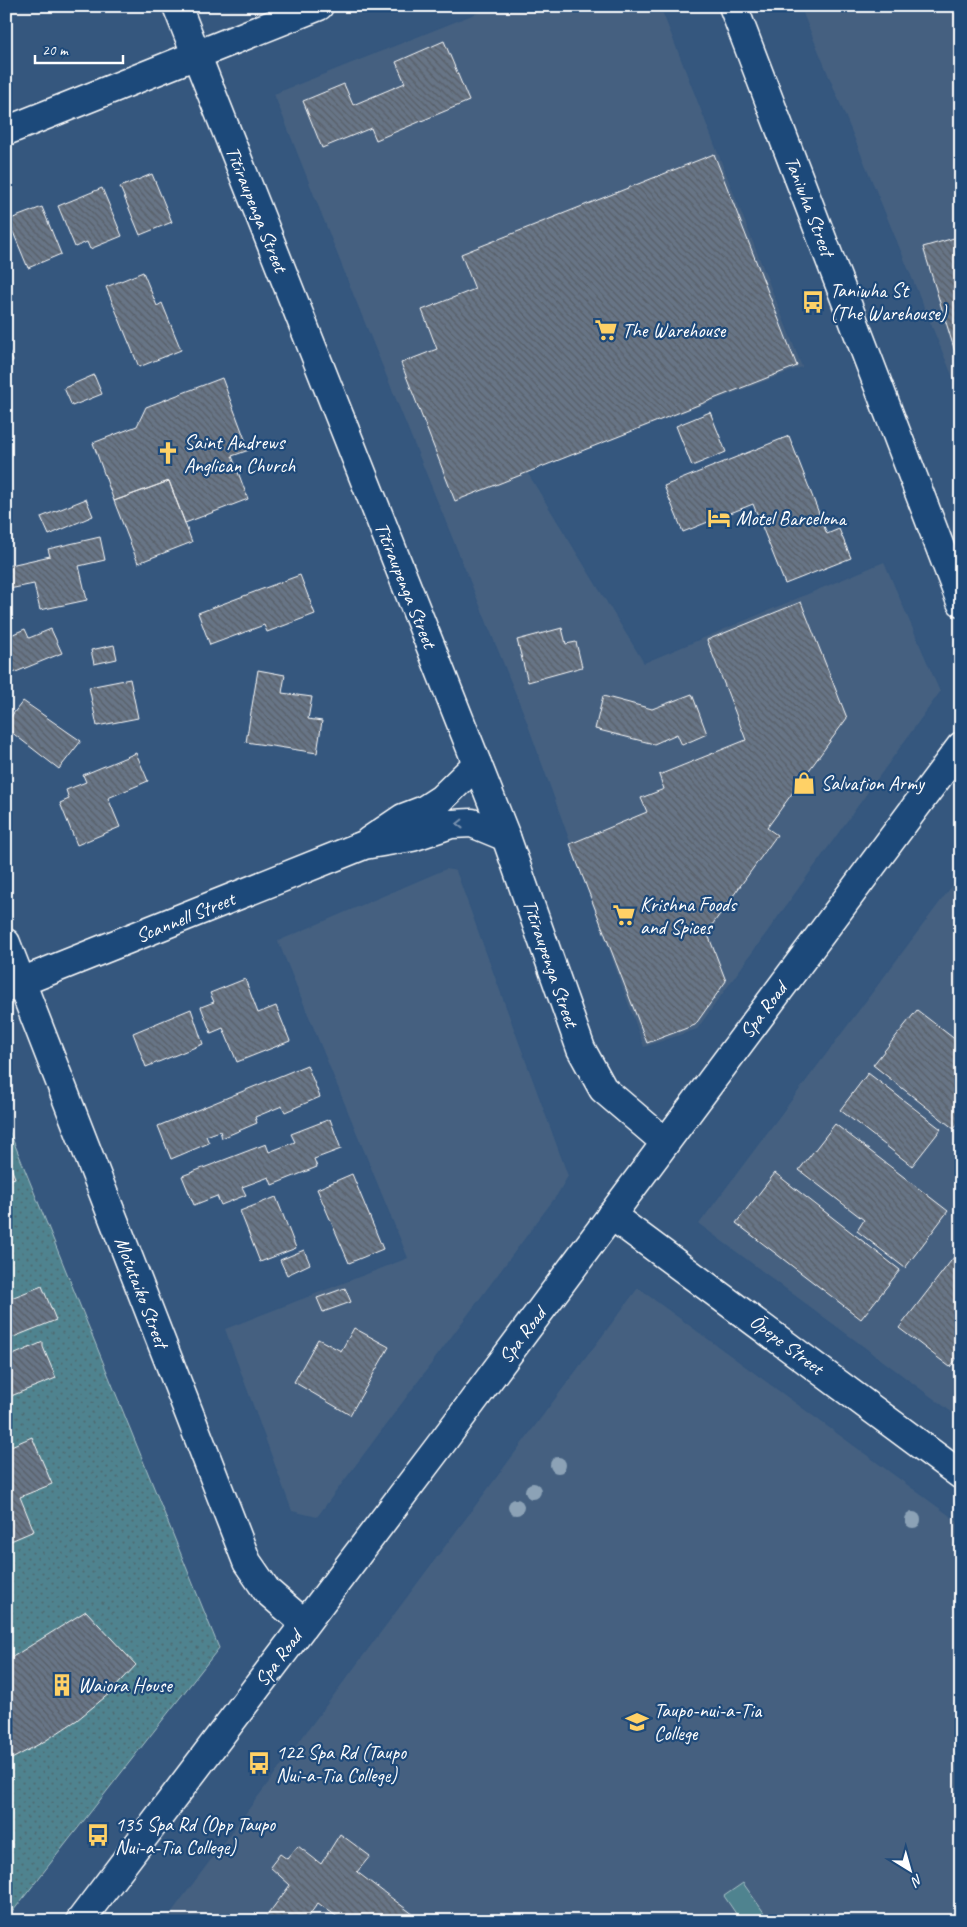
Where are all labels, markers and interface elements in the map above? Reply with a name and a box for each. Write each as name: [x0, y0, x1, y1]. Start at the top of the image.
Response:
scale bar: [35, 32, 122, 64]
text: 20 m: [42, 41, 69, 60]
street label: Tītīraupenga Street: [220, 143, 294, 278]
street label: Taniwha Street: [779, 153, 841, 263]
place label: Taniwha St (The Warehouse): [830, 278, 948, 326]
bus stop icon: Taniwha St (The Warehouse): [800, 289, 826, 315]
supermarket icon: The Warehouse: [593, 317, 619, 343]
place label: The Warehouse: [622, 318, 727, 343]
place label: Saint Andrews Anglican Church: [184, 430, 296, 478]
church icon: Saint Andrews Anglican Church: [155, 440, 181, 466]
hotel icon: Motel Barcelona: [706, 505, 732, 531]
place label: Motel Barcelona: [736, 506, 847, 531]
street label: Tītīraupenga Street: [369, 519, 443, 654]
shop icon: Salvation Army: [791, 770, 817, 796]
place label: Salvation Army: [821, 771, 926, 796]
one-way arrow: [455, 819, 463, 829]
street label: Scannell Street: [132, 885, 240, 949]
place label: Krishna Foods and Spices: [640, 892, 738, 940]
street label: Tītīraupenga Street: [517, 896, 585, 1033]
supermarket icon: Krishna Foods and Spices: [611, 902, 637, 928]
street label: Spa Road: [734, 975, 795, 1043]
street label: Motutaiko Street: [109, 1233, 175, 1354]
street label: Spa Road: [493, 1300, 554, 1368]
street label: Ōpepe Street: [745, 1309, 830, 1382]
street label: Spa Road: [249, 1623, 310, 1691]
building icon: Waiora House: [49, 1672, 75, 1698]
place label: Waiora House: [78, 1673, 173, 1698]
place label: Taupo-nui-a-Tia College: [654, 1698, 763, 1746]
school or university icon: Taupo-nui-a-Tia College: [624, 1709, 650, 1735]
place label: 122 Spa Rd (Taupo Nui-a-Tia College): [276, 1740, 407, 1788]
bus stop icon: 122 Spa Rd (Taupo Nui-a-Tia College): [246, 1750, 272, 1776]
place label: 135 Spa Rd (Opp Taupo Nui-a-Tia College): [115, 1812, 276, 1860]
bus stop icon: 135 Spa Rd (Opp Taupo Nui-a-Tia College): [85, 1822, 111, 1848]
north arrow: [884, 1844, 934, 1894]
text: N: [907, 1871, 926, 1891]

